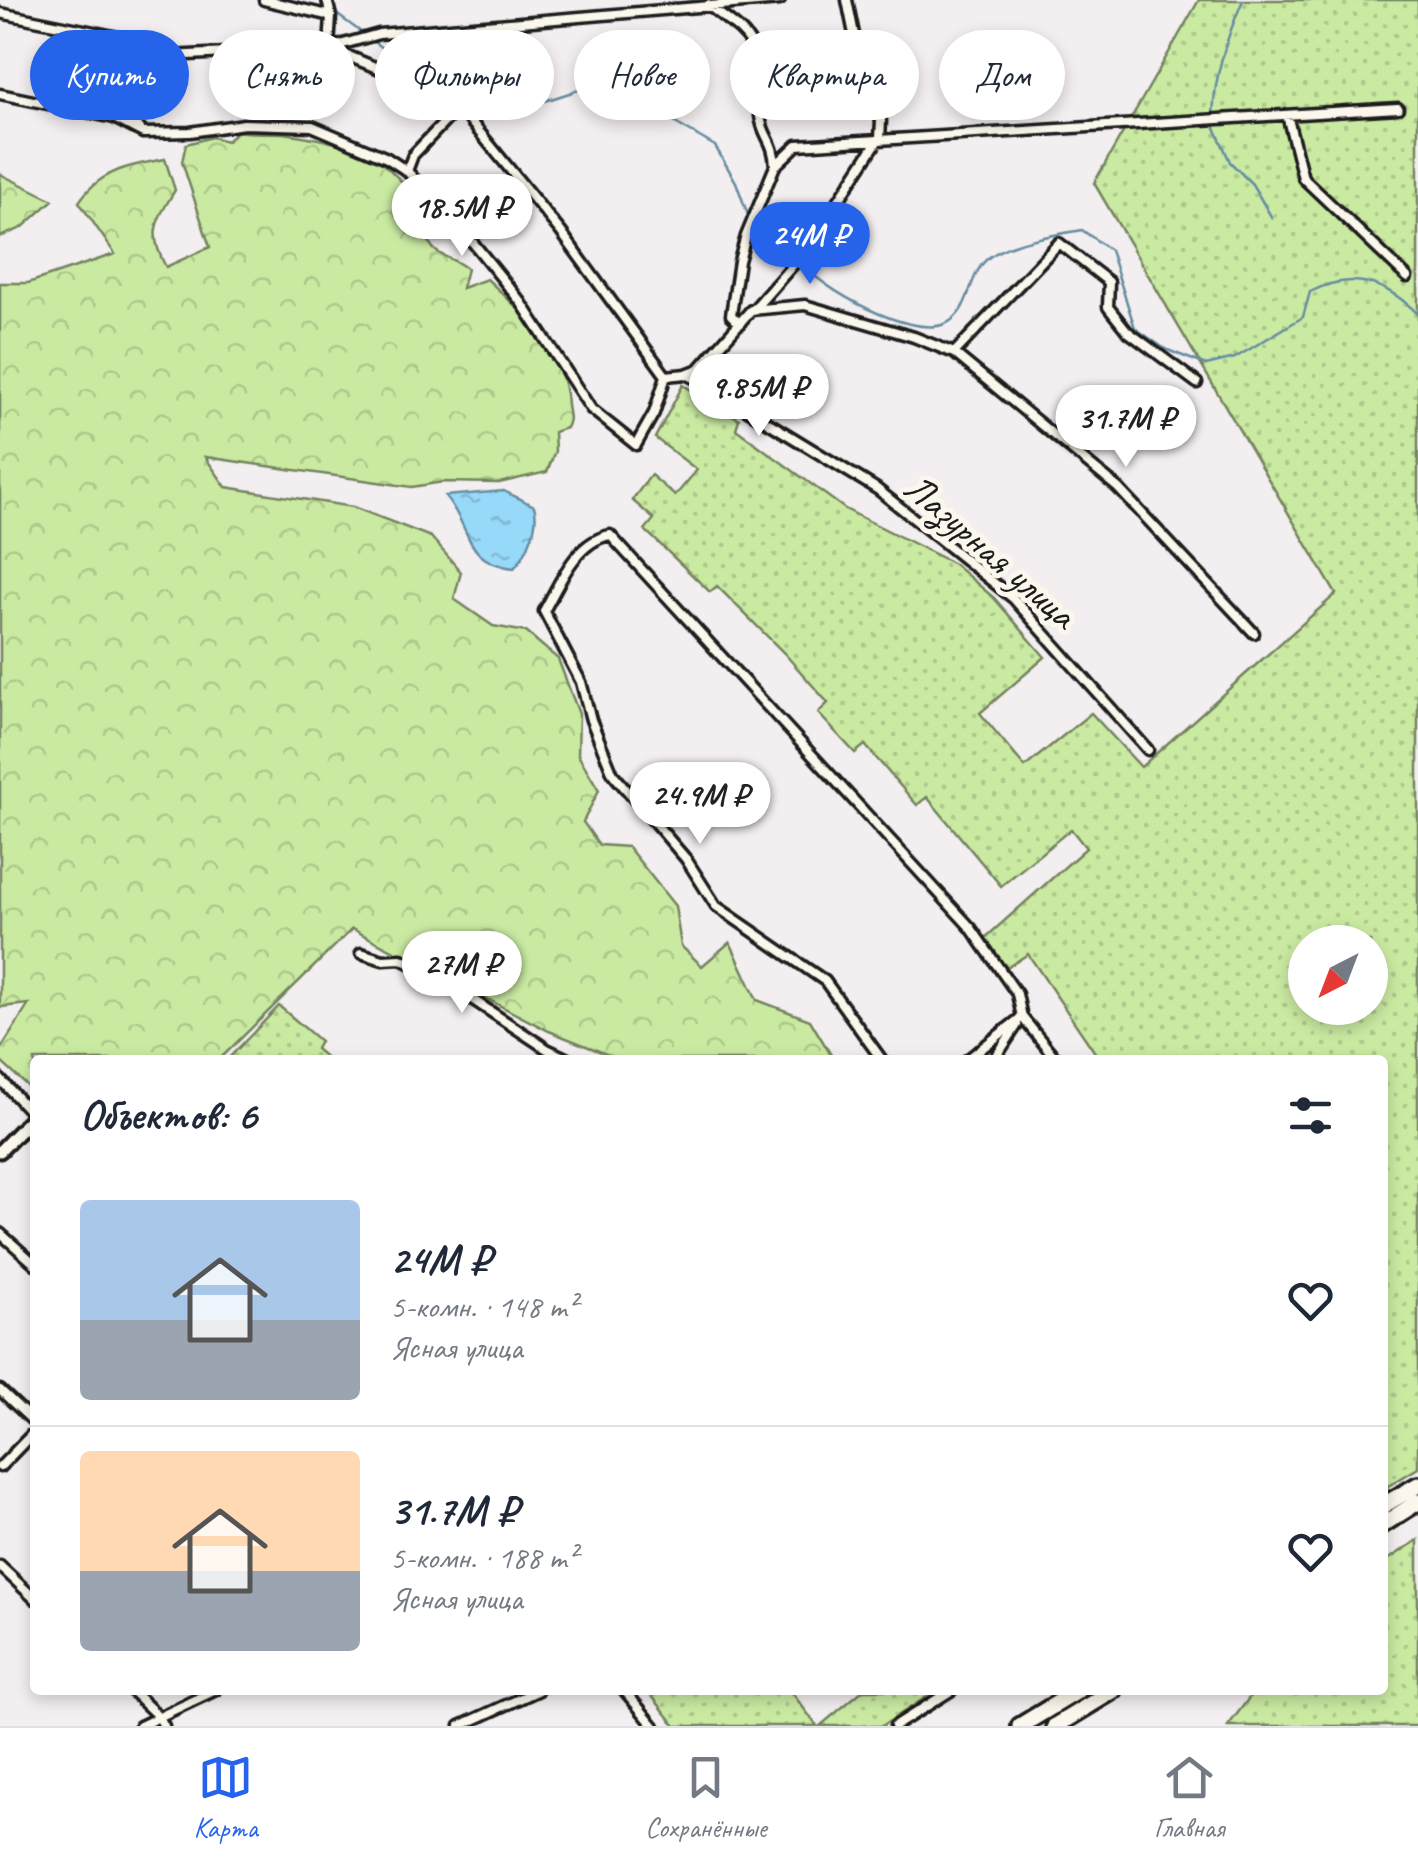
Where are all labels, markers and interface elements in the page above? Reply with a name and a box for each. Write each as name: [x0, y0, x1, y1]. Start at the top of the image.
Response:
chip: Купить: [30, 30, 189, 120]
chip: Снять: [209, 30, 355, 120]
chip: Фильтры: [375, 30, 554, 120]
chip: Новое: [574, 30, 710, 120]
chip: Квартира: [730, 30, 919, 120]
chip: Дом: [939, 30, 1065, 120]
pin: 18.5M ₽: [370, 174, 554, 259]
text: 18.5M ₽: [414, 186, 510, 227]
pin: 24M ₽: [740, 202, 880, 287]
text: 24M ₽: [772, 214, 848, 255]
pin: 9.85M ₽: [667, 354, 851, 439]
text: 9.85M ₽: [711, 366, 807, 407]
pin: 31.7M ₽: [1034, 385, 1218, 470]
text: 31.7M ₽: [1077, 397, 1175, 438]
street label: Лазурная улица: [894, 462, 1089, 641]
pin: 24.9M ₽: [608, 762, 792, 847]
text: 24.9M ₽: [652, 774, 748, 815]
north arrow: [1288, 925, 1388, 1025]
map controls: [1288, 925, 1388, 1025]
pin: 27M ₽: [392, 931, 532, 1016]
text: 27M ₽: [424, 943, 500, 984]
icon: filters: [1283, 1088, 1338, 1143]
text: Объектов: 6: [80, 1089, 257, 1142]
text: 24M ₽: [390, 1233, 490, 1286]
icon: home: [160, 1240, 280, 1360]
icon: heart: [1283, 1273, 1338, 1328]
text: 5-комн. · 148 m²: [390, 1286, 577, 1327]
text: Ясная улица: [390, 1327, 523, 1368]
text: 31.7M ₽: [390, 1484, 517, 1537]
icon: home: [160, 1491, 280, 1611]
icon: heart: [1283, 1524, 1338, 1579]
text: 5-комн. · 188 m²: [390, 1537, 577, 1578]
text: Ясная улица: [390, 1578, 523, 1619]
tab: Карта: [194, 1750, 258, 1845]
tab: Сохранённые: [645, 1750, 767, 1845]
tab: Главная: [1154, 1750, 1224, 1845]

